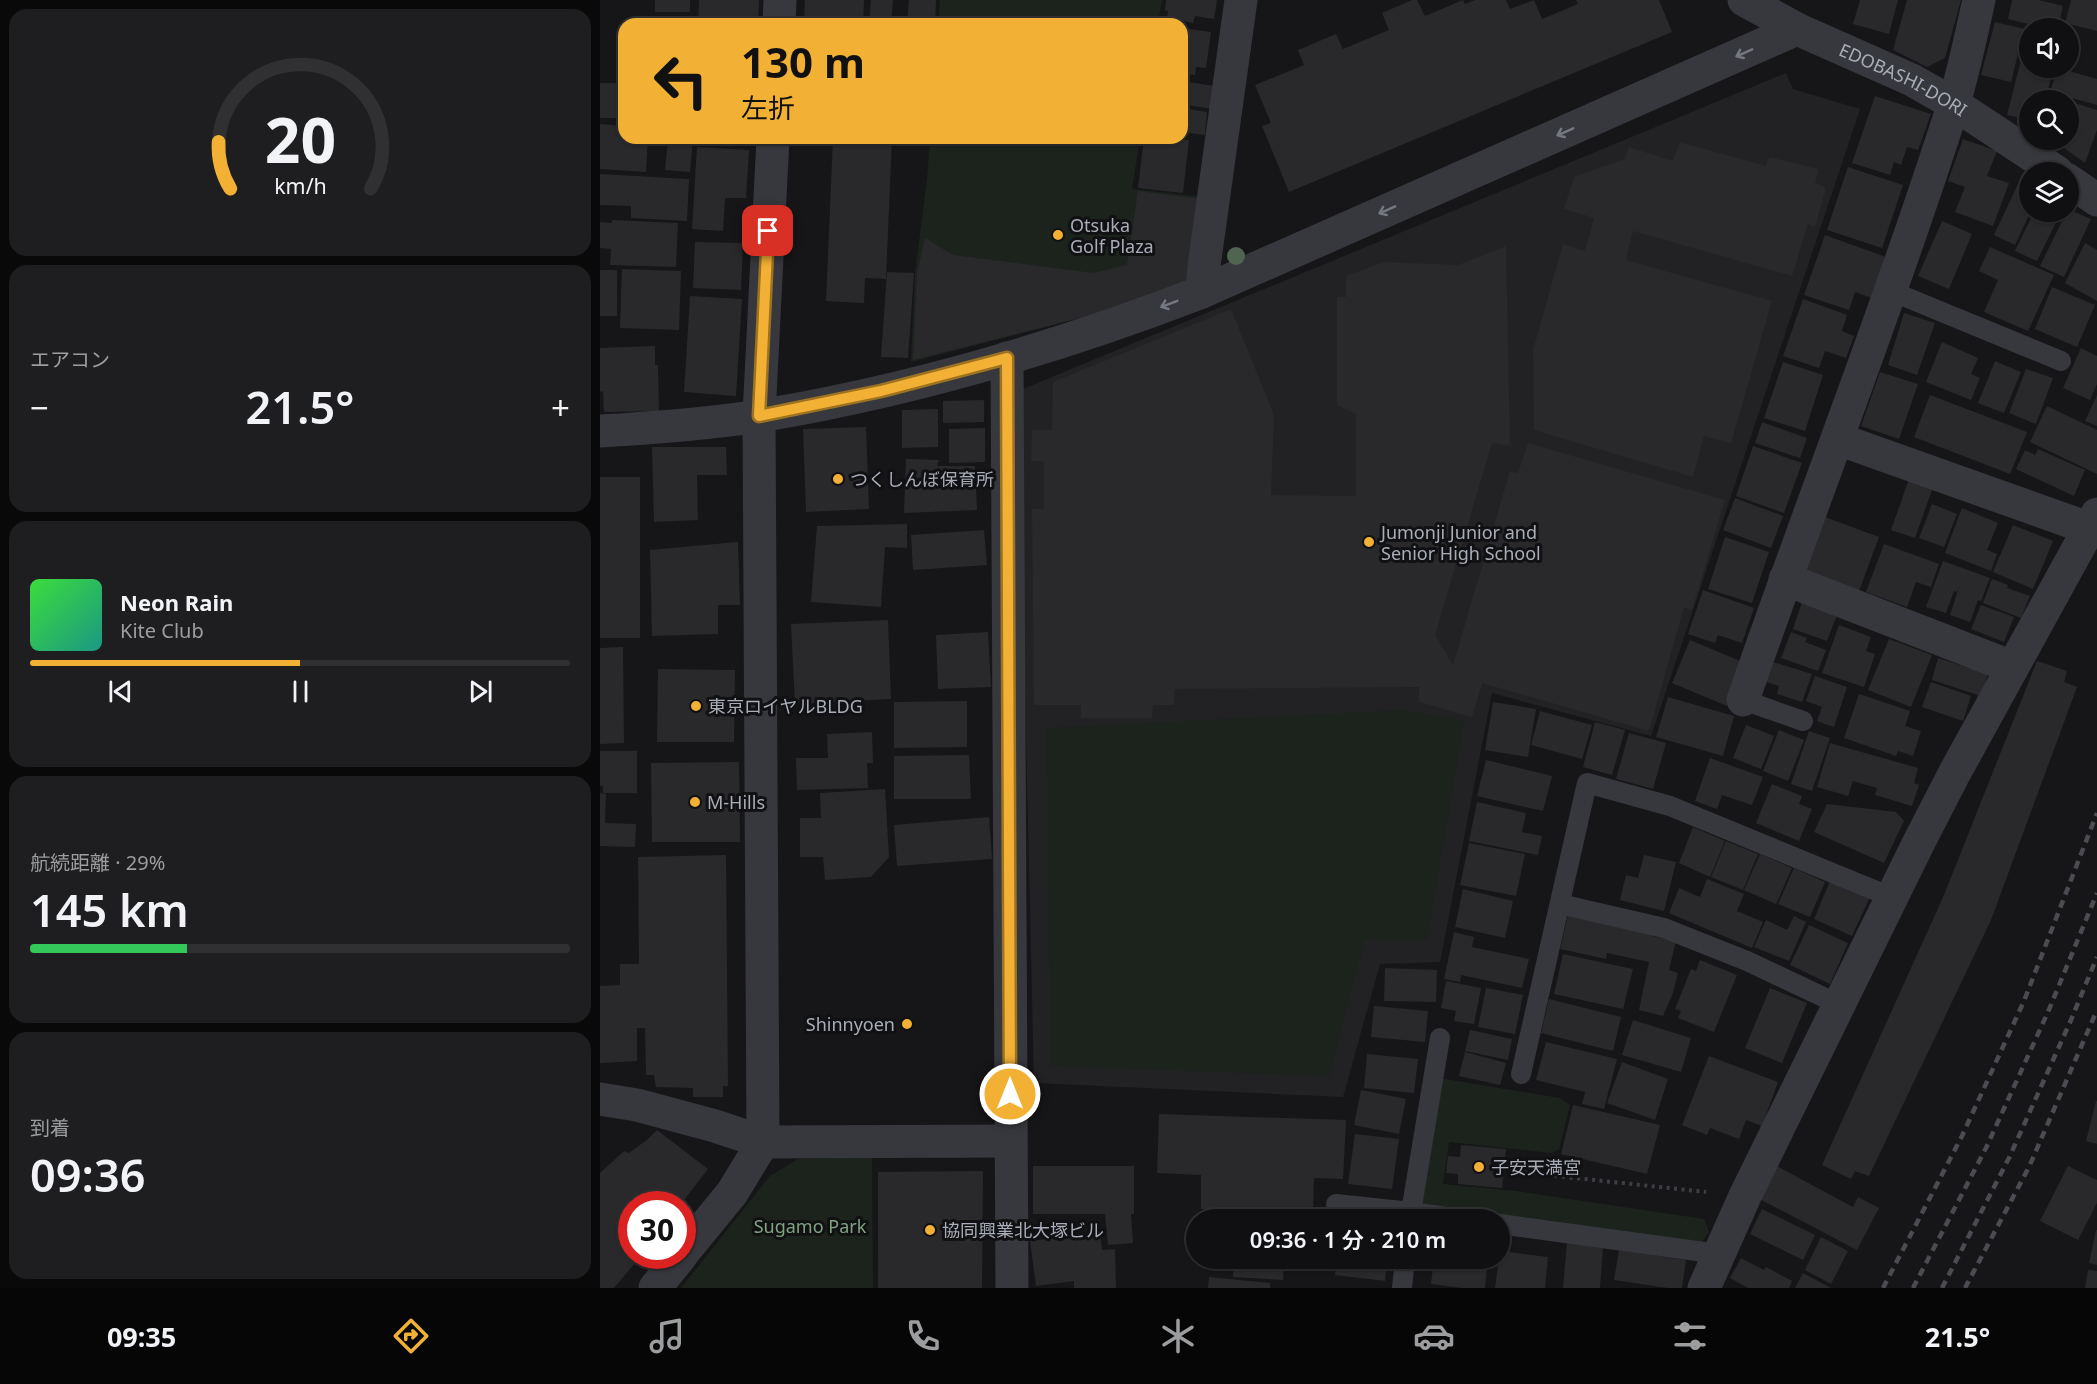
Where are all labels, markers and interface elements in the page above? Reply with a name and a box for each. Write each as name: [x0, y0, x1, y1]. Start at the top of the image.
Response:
map controls: [2019, 18, 2079, 222]
button: sound: [2019, 18, 2079, 78]
text: 130 m: [741, 33, 865, 90]
street label: EDOBASHI-DORI: [1836, 37, 1972, 121]
icon: left: [642, 42, 720, 120]
one-way arrow: [1735, 48, 1753, 59]
text: 左折: [741, 89, 795, 126]
button: search: [2019, 90, 2079, 150]
text: 20: [264, 97, 336, 182]
one-way arrow: [1557, 126, 1575, 138]
button: layers: [2019, 162, 2079, 222]
text: km/h: [274, 172, 326, 201]
pin: [742, 205, 793, 256]
one-way arrow: [1378, 205, 1396, 217]
place label: Otsuka Golf Plaza: [1070, 213, 1154, 258]
icon: arrive: [751, 214, 784, 247]
marker: Otsuka Golf Plaza: [1051, 228, 1065, 242]
one-way arrow: [1161, 300, 1179, 311]
text: エアコン: [30, 346, 110, 373]
text: 21.5°: [246, 376, 354, 437]
text: −: [30, 385, 49, 430]
text: +: [551, 385, 570, 430]
place label: つくしんぼ保育所: [850, 467, 994, 491]
marker: つくしんぼ保育所: [831, 472, 845, 486]
place label: Jumonji Junior and Senior High School: [1379, 520, 1541, 565]
marker: Jumonji Junior and Senior High School: [1362, 535, 1376, 549]
text: Neon Rain: [120, 587, 233, 617]
text: Kite Club: [120, 617, 204, 644]
icon: previous: [104, 675, 137, 708]
icon: pause: [284, 675, 317, 708]
icon: next: [464, 675, 497, 708]
place label: 東京ロイヤルBLDG: [708, 694, 863, 718]
marker: 東京ロイヤルBLDG: [689, 699, 703, 713]
place label: M-Hills: [707, 790, 765, 814]
marker: M-Hills: [688, 795, 702, 809]
text: 航続距離 · 29%: [30, 849, 165, 876]
text: 145 km: [30, 879, 189, 940]
place label: Shinnyoen: [806, 1012, 895, 1036]
marker: Shinnyoen: [900, 1017, 914, 1031]
position arrow: [978, 1062, 1042, 1126]
text: 到着: [30, 1114, 70, 1141]
text: 09:36: [30, 1144, 145, 1205]
place label: 子安天満宮: [1491, 1155, 1581, 1179]
marker: 子安天満宮: [1472, 1160, 1486, 1174]
speed limit sign: 30: [618, 1191, 696, 1269]
park label: Sugamo Park: [754, 1214, 867, 1238]
place label: 協同興業北大塚ビル: [942, 1218, 1104, 1242]
marker: 協同興業北大塚ビル: [923, 1223, 937, 1237]
text: 09:36 · 1 分 · 210 m: [1250, 1224, 1446, 1254]
icon: directions: [390, 1315, 432, 1357]
icon: music: [646, 1315, 688, 1357]
icon: phone: [902, 1315, 944, 1357]
icon: climate: [1157, 1315, 1199, 1357]
icon: car: [1413, 1315, 1455, 1357]
icon: filters: [1669, 1315, 1711, 1357]
text: 09:35: [107, 1318, 176, 1355]
text: 21.5°: [1925, 1318, 1990, 1355]

